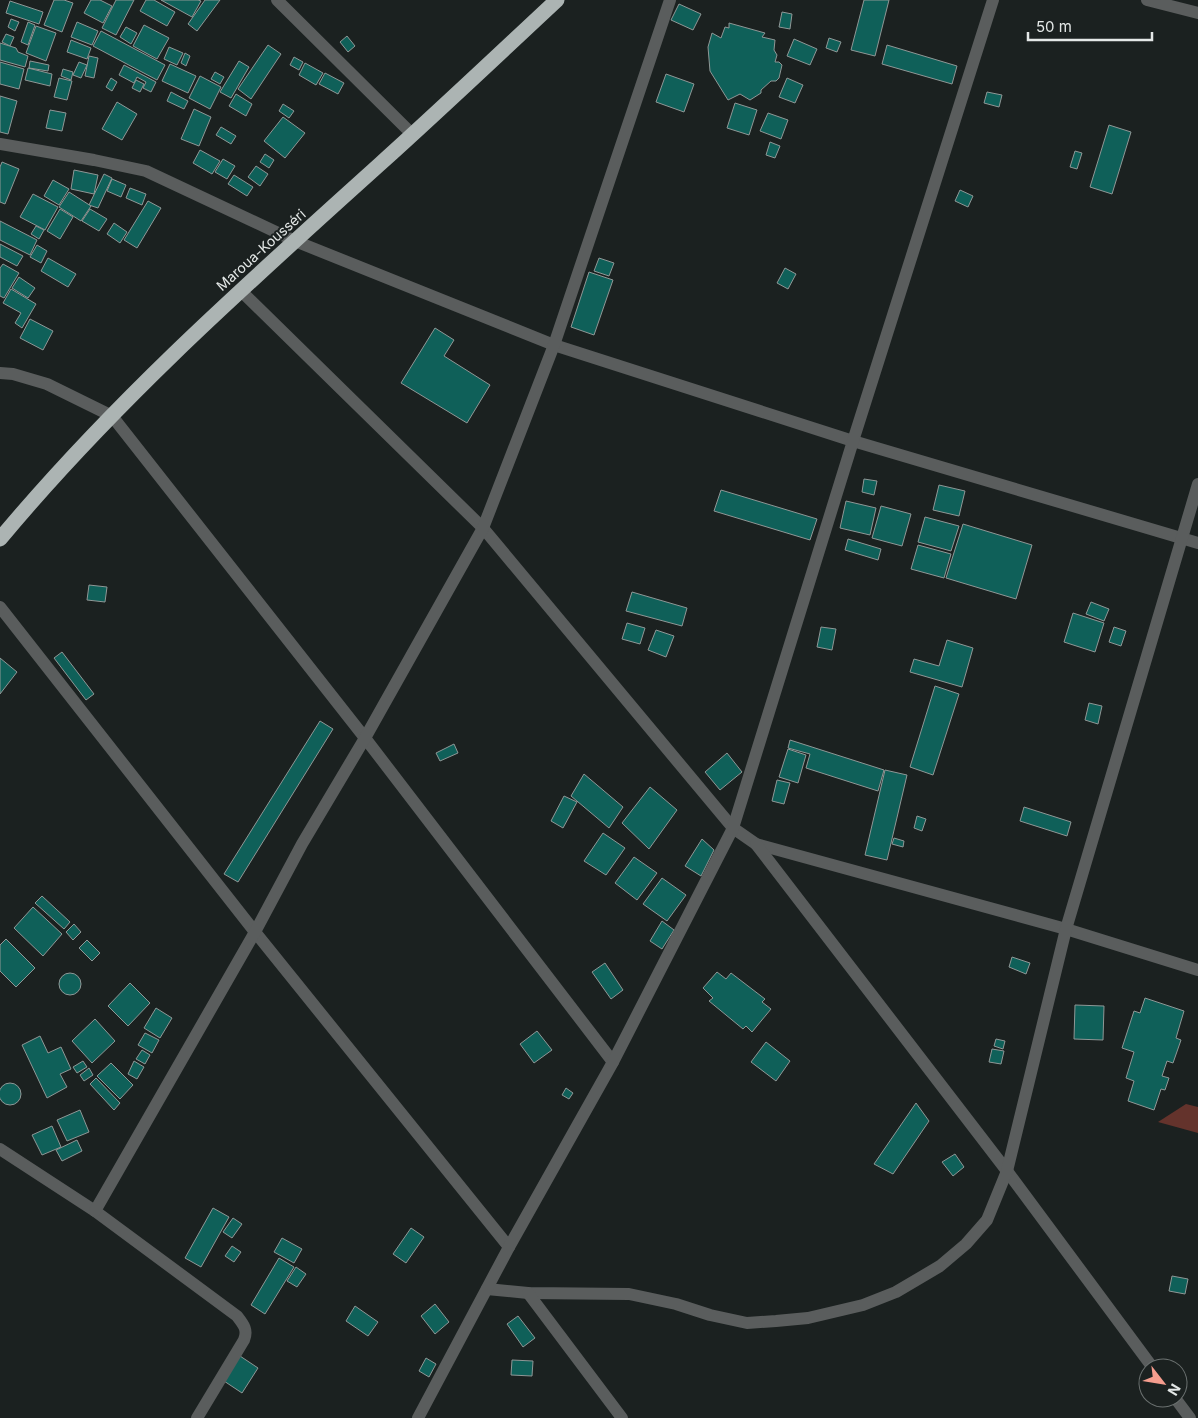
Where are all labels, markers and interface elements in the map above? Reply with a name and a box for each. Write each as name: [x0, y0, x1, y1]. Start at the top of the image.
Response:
scale bar: [1028, 10, 1152, 42]
text: 50 m: [1036, 17, 1072, 36]
street label: Maroua-Kousséri: [213, 205, 309, 294]
north arrow: [1138, 1358, 1188, 1408]
text: N: [1165, 1381, 1185, 1399]

